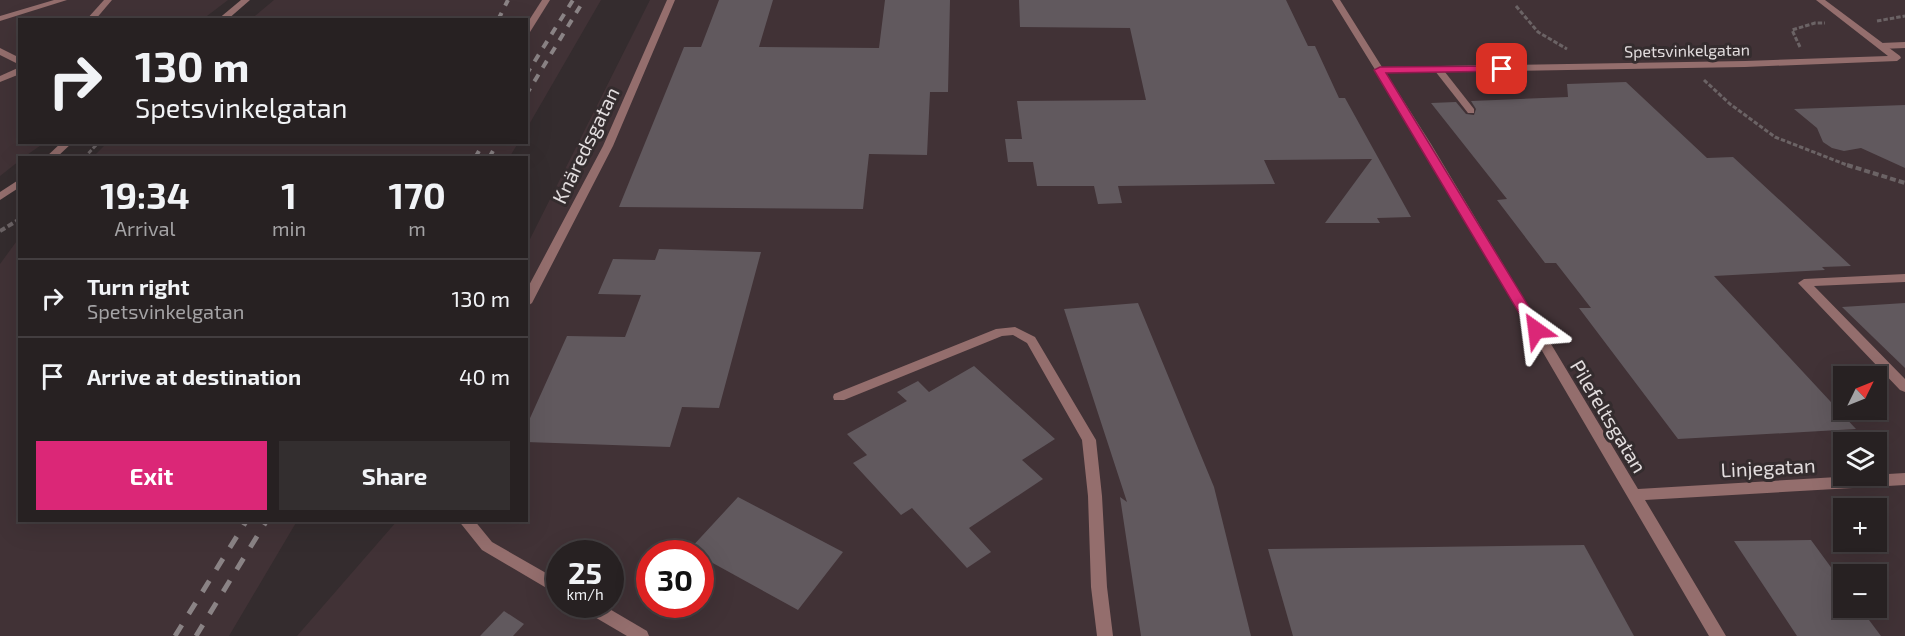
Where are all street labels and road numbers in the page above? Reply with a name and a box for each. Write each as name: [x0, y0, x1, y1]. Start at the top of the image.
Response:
street label: Spetsvinkelgatan: [1624, 39, 1750, 61]
street label: Knäredsgatan: [546, 83, 624, 207]
street label: Pilefeltsgatan: [1566, 355, 1652, 477]
street label: Linjegatan: [1720, 453, 1816, 481]

